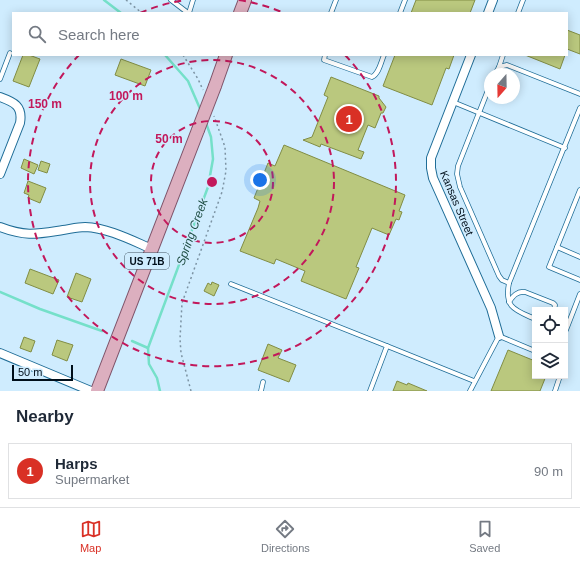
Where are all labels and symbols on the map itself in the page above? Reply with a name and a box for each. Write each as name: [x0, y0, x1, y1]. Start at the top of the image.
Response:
north arrow: [484, 68, 520, 104]
text: 100 m: [109, 89, 143, 103]
text: 150 m: [28, 97, 62, 111]
pin: 1: [336, 104, 362, 134]
text: 50 m: [155, 132, 183, 146]
street label: Kansas Street: [438, 169, 476, 237]
your location: [250, 170, 270, 190]
centre of rings: [205, 175, 219, 189]
water label: Spring Creek: [173, 196, 211, 267]
road number: US 71B: [125, 253, 169, 269]
scale bar: [12, 363, 73, 382]

